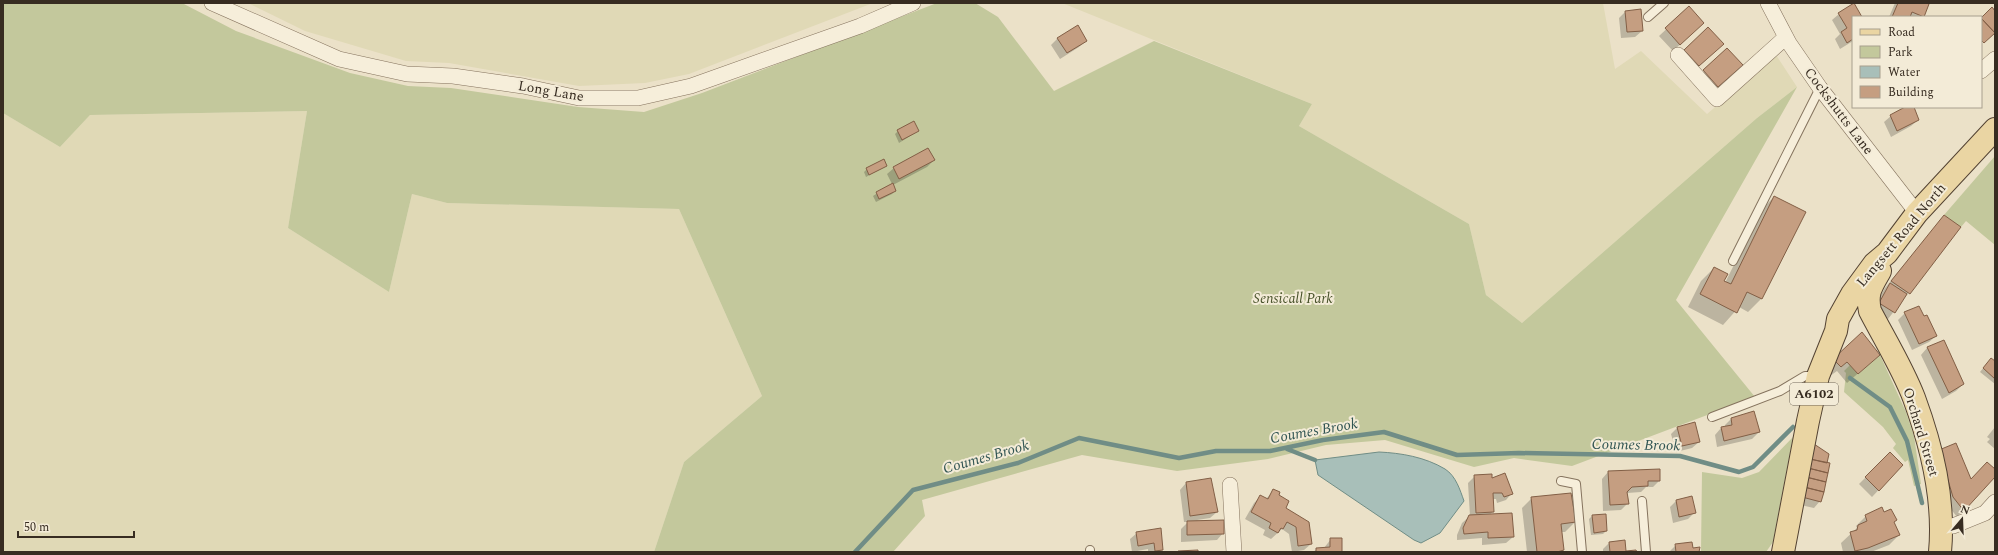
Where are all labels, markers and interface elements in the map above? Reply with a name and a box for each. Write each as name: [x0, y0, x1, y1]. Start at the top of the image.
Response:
legend: [1852, 16, 1982, 108]
text: Road: [1888, 23, 1915, 42]
text: Park: [1888, 43, 1913, 62]
street label: Cockshutts Lane: [1799, 63, 1879, 159]
text: Water: [1888, 63, 1920, 82]
street label: Long Lane: [517, 75, 586, 107]
text: Building: [1888, 83, 1934, 102]
street label: Langsett Road North: [1851, 178, 1951, 292]
park label: Sensicall Park: [1253, 288, 1333, 309]
road number: A6102: [1790, 383, 1838, 405]
street label: Orchard Street: [1897, 385, 1945, 479]
water label: Coumes Brook: [1268, 412, 1360, 450]
water label: Coumes Brook: [1591, 433, 1681, 457]
water label: Coumes Brook: [940, 434, 1032, 480]
north arrow: [1942, 499, 1982, 539]
text: N: [1958, 501, 1972, 520]
scale bar: [18, 513, 134, 539]
text: 50 m: [24, 518, 49, 537]

